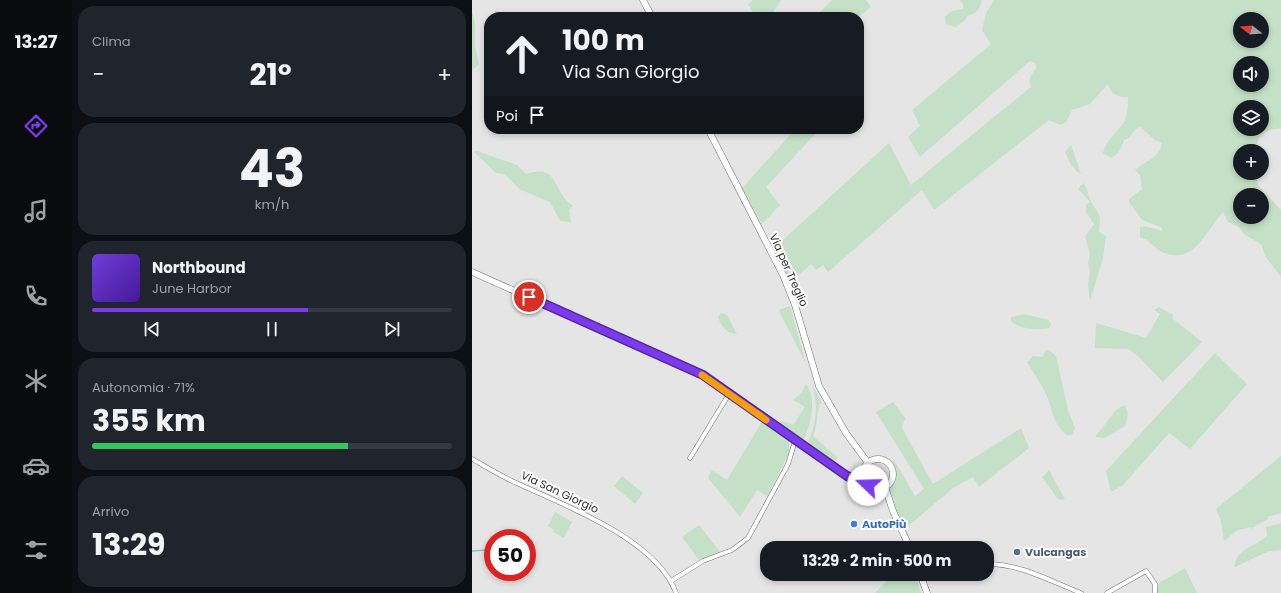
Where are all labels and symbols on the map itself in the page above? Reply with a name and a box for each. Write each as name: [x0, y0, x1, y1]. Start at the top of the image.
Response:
north arrow: [1233, 12, 1269, 48]
street label: Via per Treglio: [766, 231, 812, 309]
pin: [512, 280, 546, 314]
position arrow: [847, 464, 889, 506]
street label: Via San Giorgio: [519, 467, 601, 517]
place label: AutoPiù: [862, 516, 907, 532]
marker: AutoPiù: [849, 519, 859, 529]
speed limit sign: 50: [484, 529, 536, 581]
place label: Vulcangas: [1025, 544, 1086, 560]
marker: Vulcangas: [1012, 547, 1022, 557]

